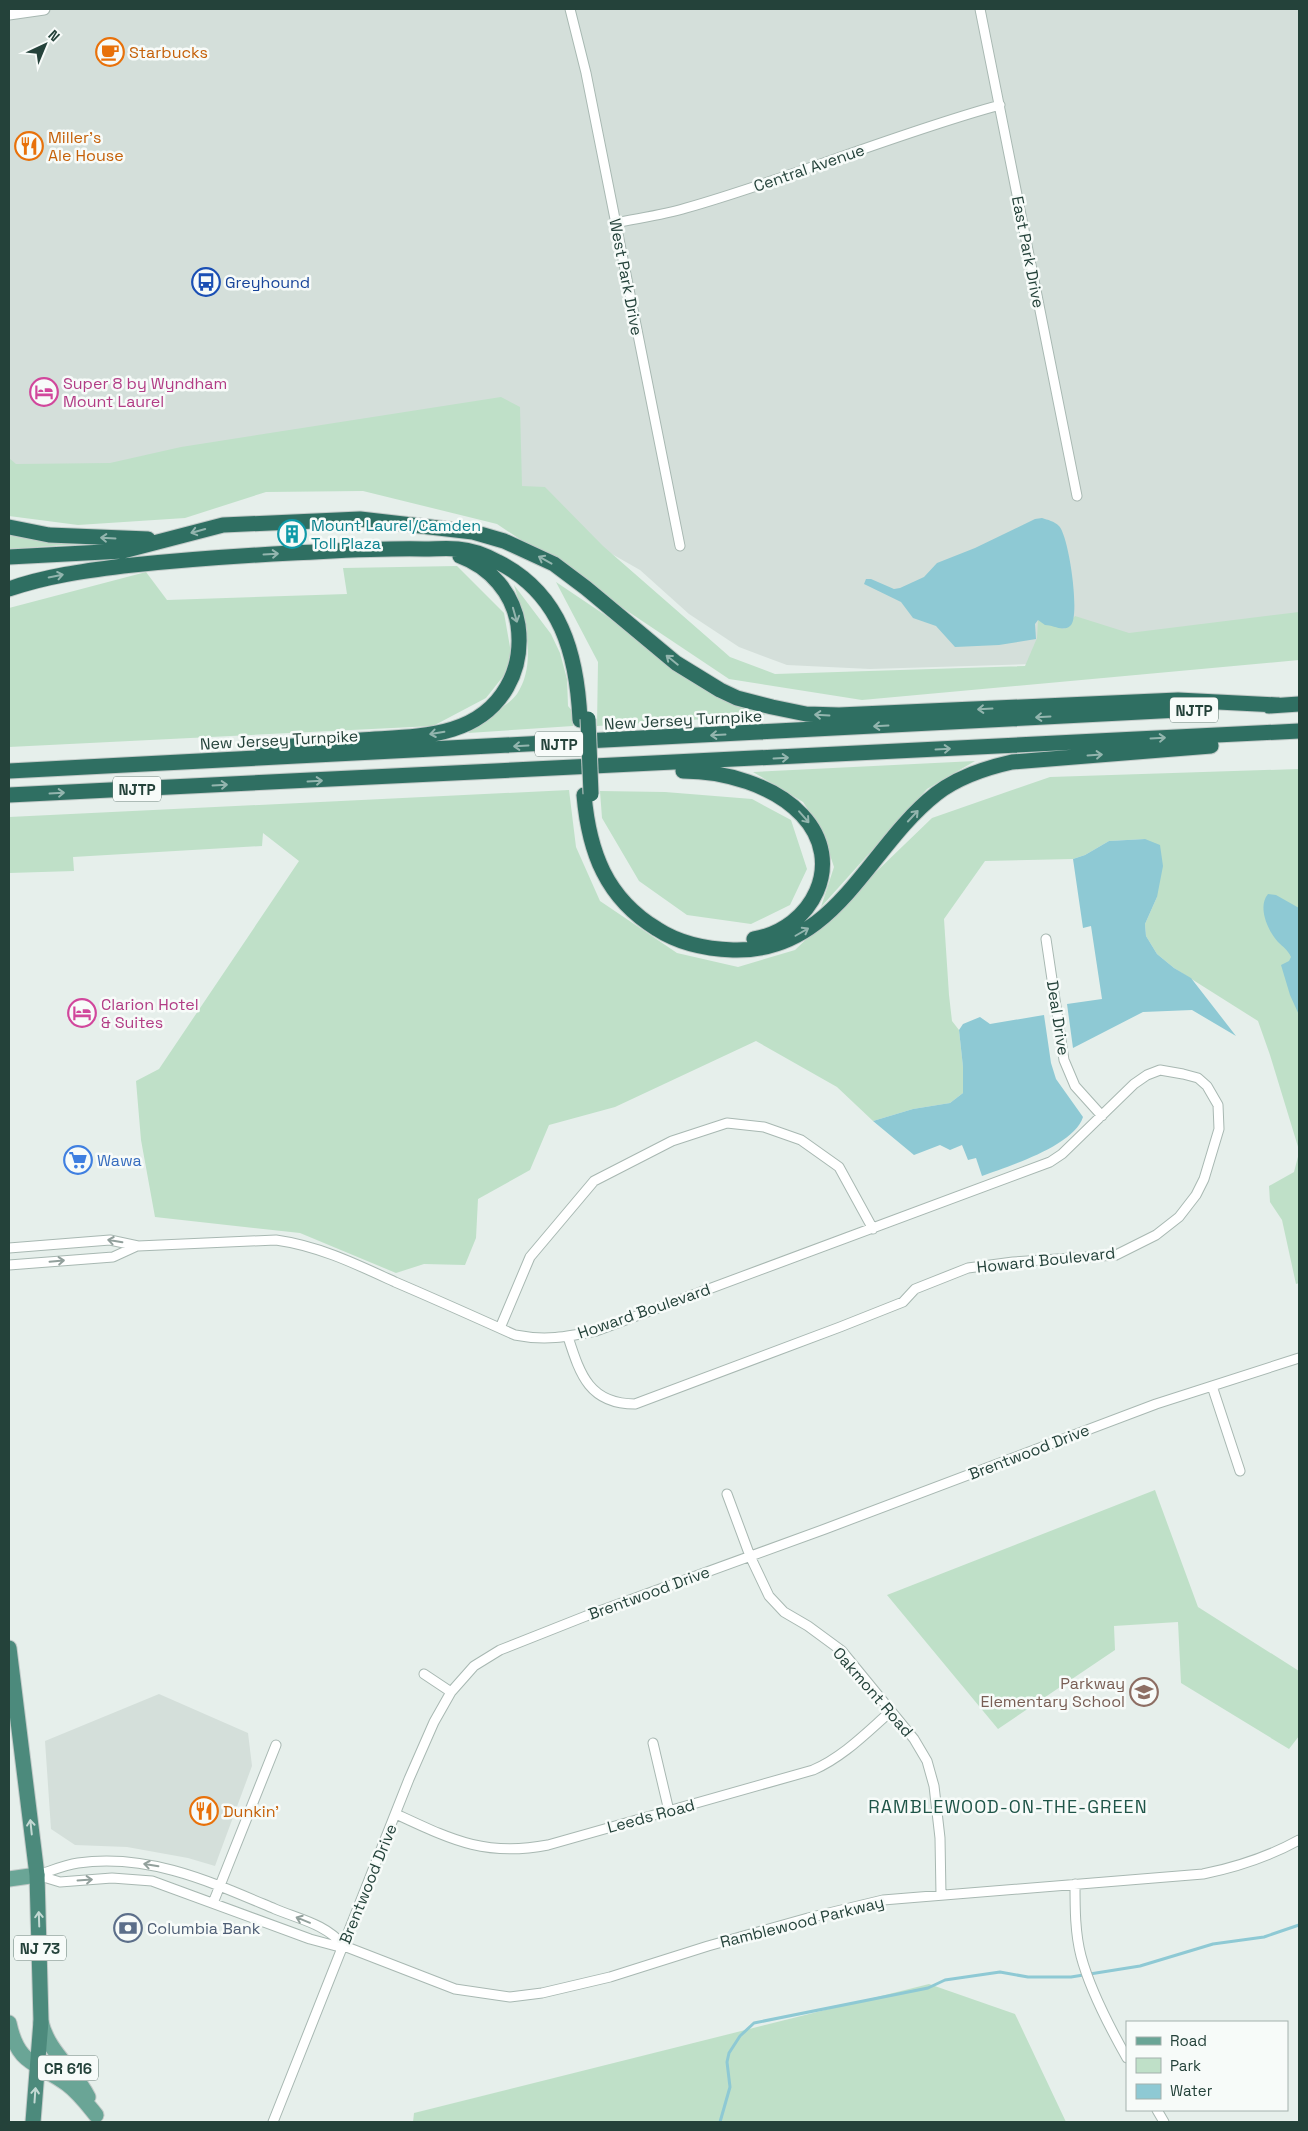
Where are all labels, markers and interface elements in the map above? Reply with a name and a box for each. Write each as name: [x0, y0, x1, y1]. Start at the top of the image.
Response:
north arrow: [20, 20, 70, 70]
text: N: [44, 26, 64, 45]
cafe icon: Starbucks: [95, 37, 125, 67]
place label: Starbucks: [129, 42, 208, 63]
place label: Miller's Ale House: [48, 127, 124, 166]
restaurant icon: Miller's Ale House: [14, 131, 44, 161]
street label: Central Avenue: [751, 139, 867, 197]
street label: East Park Drive: [1007, 194, 1049, 310]
street label: West Park Drive: [604, 217, 648, 337]
bus stop icon: Greyhound: [191, 267, 221, 297]
place label: Greyhound: [225, 272, 310, 293]
place label: Super 8 by Wyndham Mount Laurel: [63, 373, 227, 412]
hotel icon: Super 8 by Wyndham Mount Laurel: [29, 377, 59, 407]
place label: Mount Laurel/Camden Toll Plaza: [311, 515, 481, 554]
building icon: Mount Laurel/Camden Toll Plaza: [277, 519, 307, 549]
one-way arrow: [191, 527, 207, 537]
one-way arrow: [100, 534, 116, 543]
one-way arrow: [263, 550, 279, 559]
one-way arrow: [538, 554, 552, 564]
one-way arrow: [47, 571, 63, 581]
one-way arrow: [511, 607, 521, 623]
one-way arrow: [665, 655, 679, 665]
road number: NJTP: [1170, 698, 1218, 722]
one-way arrow: [977, 704, 993, 713]
street label: New Jersey Turnpike: [603, 705, 763, 735]
one-way arrow: [814, 710, 830, 719]
one-way arrow: [1035, 713, 1051, 722]
one-way arrow: [873, 722, 889, 731]
street label: New Jersey Turnpike: [199, 725, 359, 755]
one-way arrow: [429, 729, 445, 739]
one-way arrow: [711, 731, 727, 740]
road number: NJTP: [535, 732, 583, 756]
one-way arrow: [1150, 734, 1166, 743]
one-way arrow: [514, 741, 530, 750]
one-way arrow: [935, 745, 951, 754]
one-way arrow: [1086, 750, 1102, 760]
one-way arrow: [773, 753, 789, 762]
road number: NJTP: [113, 776, 161, 802]
one-way arrow: [307, 776, 323, 785]
one-way arrow: [212, 781, 228, 790]
one-way arrow: [49, 788, 65, 798]
one-way arrow: [907, 809, 919, 822]
one-way arrow: [798, 811, 809, 824]
one-way arrow: [794, 927, 808, 937]
street label: Deal Drive: [1042, 979, 1074, 1057]
place label: Clarion Hotel & Suites: [101, 994, 199, 1033]
hotel icon: Clarion Hotel & Suites: [67, 998, 97, 1028]
supermarket icon: Wawa: [63, 1145, 93, 1175]
place label: Wawa: [97, 1150, 142, 1171]
one-way arrow: [108, 1236, 124, 1246]
street label: Howard Boulevard: [976, 1242, 1116, 1278]
one-way arrow: [49, 1256, 65, 1266]
street label: Howard Boulevard: [575, 1278, 713, 1344]
street label: Brentwood Drive: [966, 1419, 1092, 1485]
street label: Brentwood Drive: [585, 1561, 713, 1625]
street label: Oakmont Road: [828, 1643, 918, 1741]
place label: Parkway Elementary School: [980, 1673, 1125, 1712]
school or university icon: Parkway Elementary School: [1129, 1677, 1159, 1707]
street label: Leeds Road: [605, 1794, 697, 1838]
district label: RAMBLEWOOD-ON-THE-GREEN: [868, 1795, 1148, 1818]
restaurant icon: Dunkin': [189, 1796, 219, 1826]
place label: Dunkin': [223, 1801, 279, 1822]
one-way arrow: [26, 1819, 36, 1835]
street label: Brentwood Drive: [334, 1821, 402, 1947]
one-way arrow: [143, 1859, 159, 1869]
one-way arrow: [77, 1875, 93, 1884]
street label: Ramblewood Parkway: [718, 1891, 886, 1953]
one-way arrow: [34, 1912, 44, 1928]
bank icon: Columbia Bank: [113, 1913, 143, 1943]
one-way arrow: [296, 1915, 312, 1924]
place label: Columbia Bank: [147, 1918, 261, 1939]
road number: NJ 73: [14, 1936, 66, 1960]
legend: [1126, 2021, 1288, 2111]
text: Road: [1170, 2031, 1207, 2050]
road number: CR 616: [38, 2056, 98, 2080]
text: Park: [1170, 2056, 1201, 2075]
text: Water: [1170, 2081, 1213, 2100]
one-way arrow: [30, 2087, 40, 2103]

